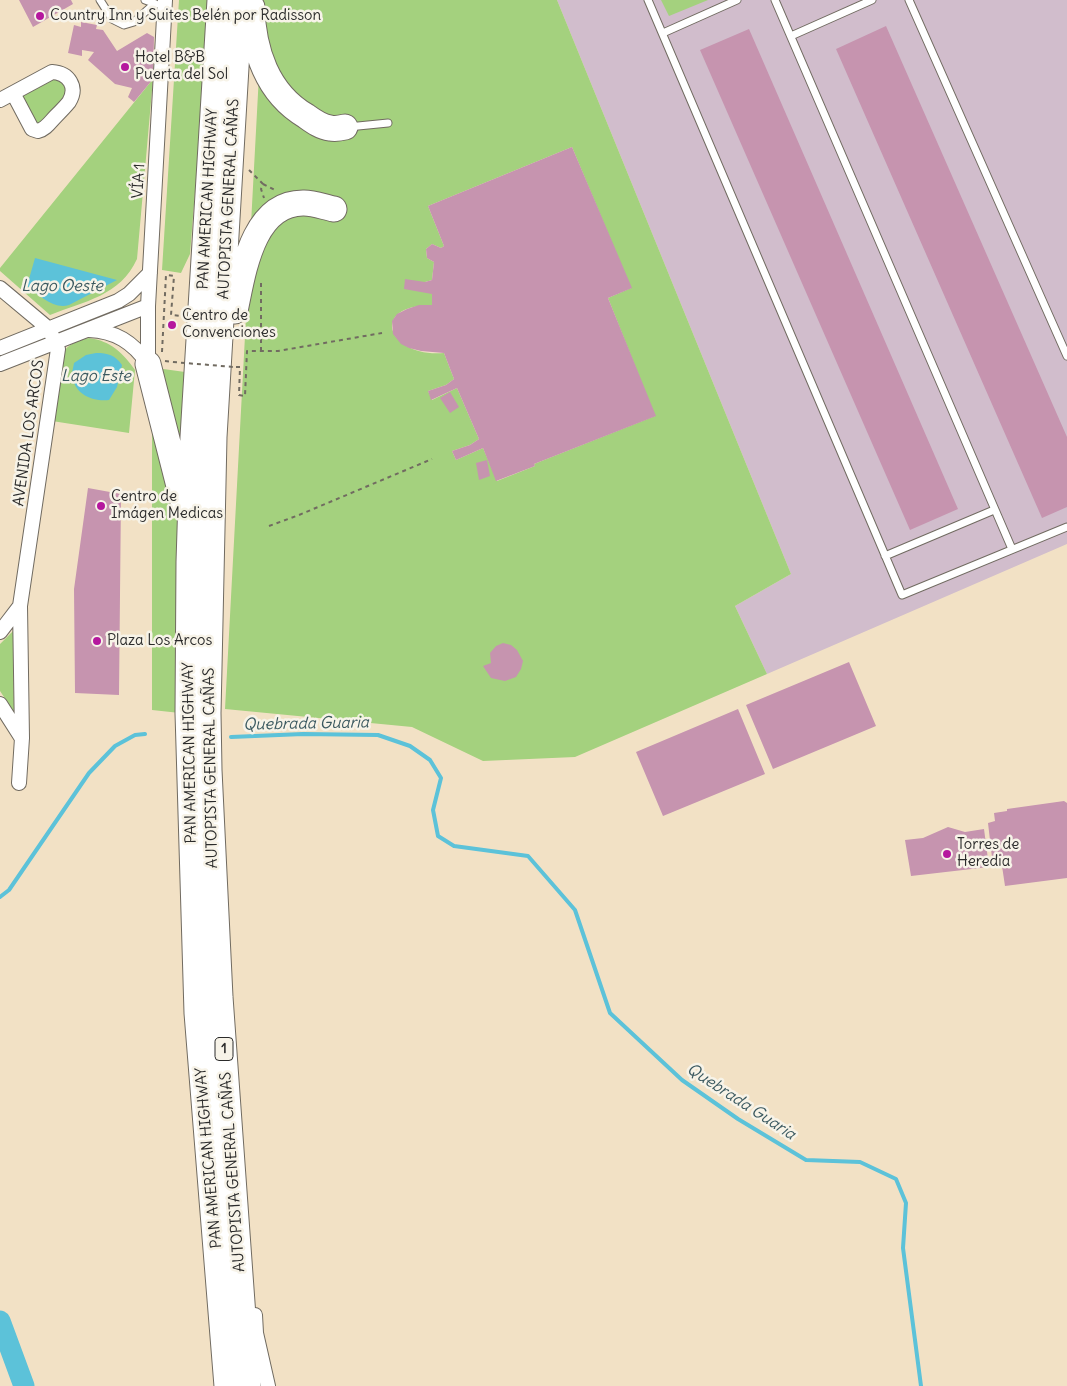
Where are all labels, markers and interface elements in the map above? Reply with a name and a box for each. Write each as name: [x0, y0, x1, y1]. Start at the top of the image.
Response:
place label: Country Inn y Suites Belén por Radisson: [50, 7, 321, 25]
marker: Country Inn y Suites Belén por Radisson: [34, 10, 46, 22]
place label: Hotel B&B Puerta del Sol: [135, 49, 228, 84]
marker: Hotel B&B Puerta del Sol: [119, 61, 131, 73]
street label: AUTOPISTA GENERAL CAÑAS: [215, 98, 243, 300]
street label: PAN AMERICAN HIGHWAY: [194, 108, 222, 290]
street label: VÍA 1: [129, 163, 149, 199]
water label: Lago Oeste: [21, 276, 103, 296]
place label: Centro de Convenciones: [182, 307, 276, 342]
marker: Centro de Convenciones: [166, 319, 178, 331]
street label: AVENIDA LOS ARCOS: [10, 359, 48, 507]
water label: Lago Este: [61, 366, 131, 386]
place label: Centro de Imágen Medicas: [111, 488, 223, 523]
marker: Centro de Imágen Medicas: [95, 500, 107, 512]
place label: Plaza Los Arcos: [107, 632, 212, 650]
marker: Plaza Los Arcos: [91, 635, 103, 647]
street label: PAN AMERICAN HIGHWAY: [179, 662, 201, 844]
street label: AUTOPISTA GENERAL CAÑAS: [200, 668, 222, 868]
water label: Quebrada Guaria: [243, 713, 369, 735]
place label: Torres de Heredia: [957, 836, 1019, 871]
marker: Torres de Heredia: [941, 848, 953, 860]
road number: 1: [215, 1038, 233, 1060]
water label: Quebrada Guaria: [683, 1060, 799, 1144]
street label: PAN AMERICAN HIGHWAY: [192, 1067, 226, 1249]
street label: AUTOPISTA GENERAL CAÑAS: [217, 1071, 249, 1273]

